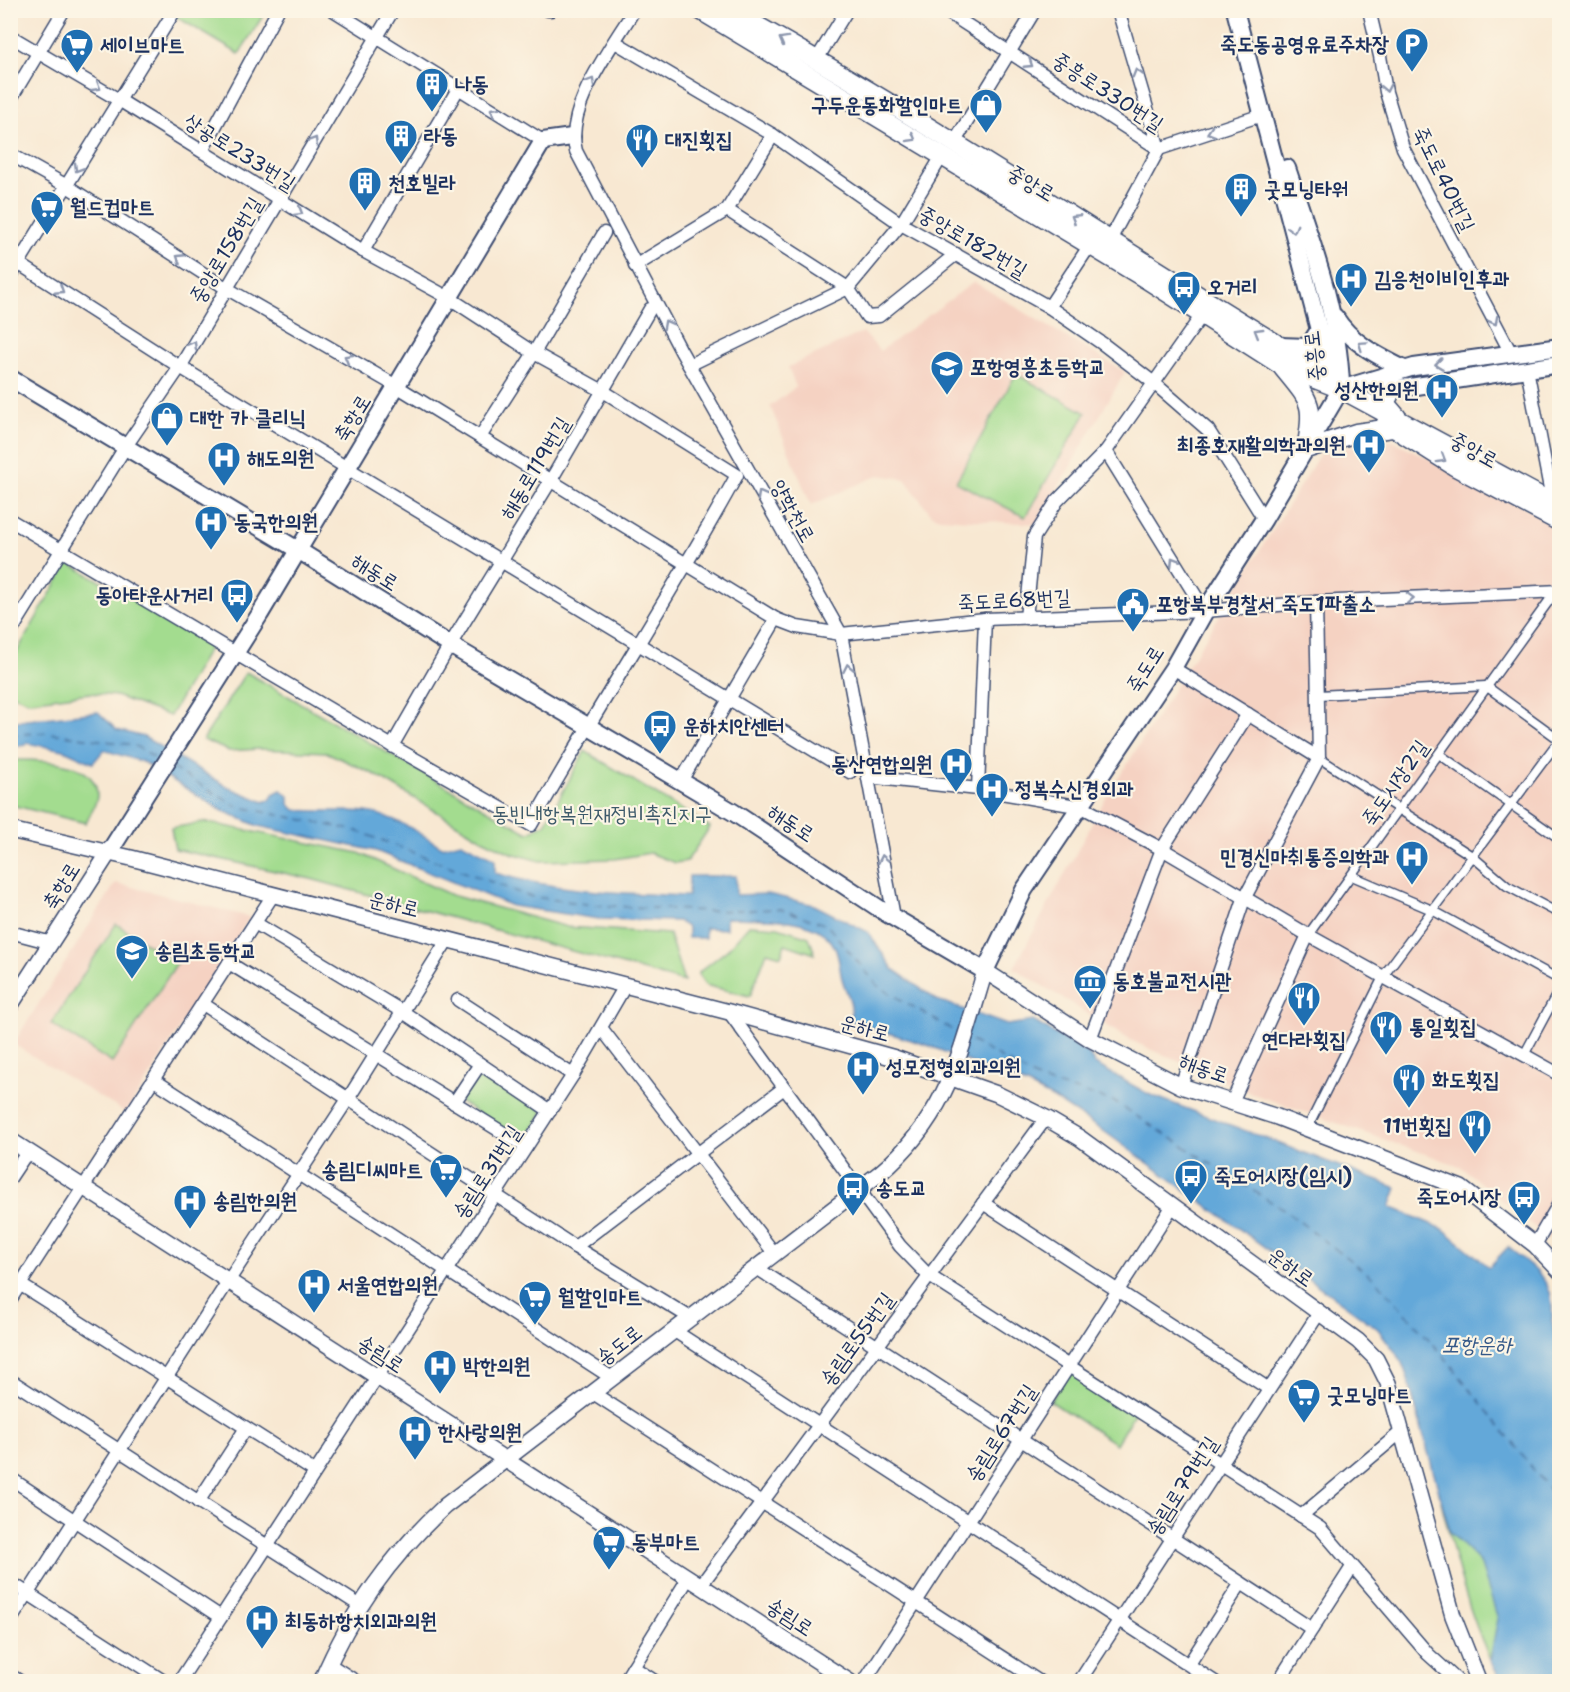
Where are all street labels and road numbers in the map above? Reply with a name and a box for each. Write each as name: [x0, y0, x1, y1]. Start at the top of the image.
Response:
street label: 중흥로330번길: [1047, 46, 1169, 138]
street label: 상공로233번길: [179, 107, 301, 197]
street label: 죽도로40번길: [1406, 122, 1482, 236]
street label: 중앙로: [1002, 158, 1060, 208]
street label: 중앙로158번길: [183, 191, 269, 309]
street label: 중앙로182번길: [914, 200, 1033, 284]
street label: 중흥로: [1297, 329, 1331, 383]
street label: 축항로: [327, 389, 377, 447]
street label: 해동로119번길: [493, 411, 577, 525]
street label: 중앙로: [1445, 425, 1503, 475]
street label: 양학천로: [764, 475, 822, 547]
street label: 해동로: [346, 547, 404, 597]
street label: 죽도로68번길: [957, 583, 1071, 617]
street label: 죽도로: [1120, 640, 1170, 698]
street label: 죽도시장2길: [1355, 734, 1435, 832]
street label: 해동로: [762, 797, 820, 849]
street label: 축항로: [36, 857, 86, 915]
street label: 운하로: [366, 884, 422, 924]
street label: 운하로: [837, 1008, 893, 1048]
street label: 해동로: [1175, 1046, 1233, 1090]
street label: 송림로31번길: [446, 1119, 528, 1224]
street label: 운하로: [1262, 1241, 1320, 1293]
street label: 송림로55번길: [813, 1286, 901, 1392]
street label: 송도로: [590, 1318, 648, 1372]
street label: 송림로: [352, 1328, 410, 1380]
street label: 송림로67번길: [959, 1379, 1043, 1487]
street label: 송림로79번길: [1139, 1431, 1225, 1541]
street label: 송림로: [761, 1591, 819, 1643]

